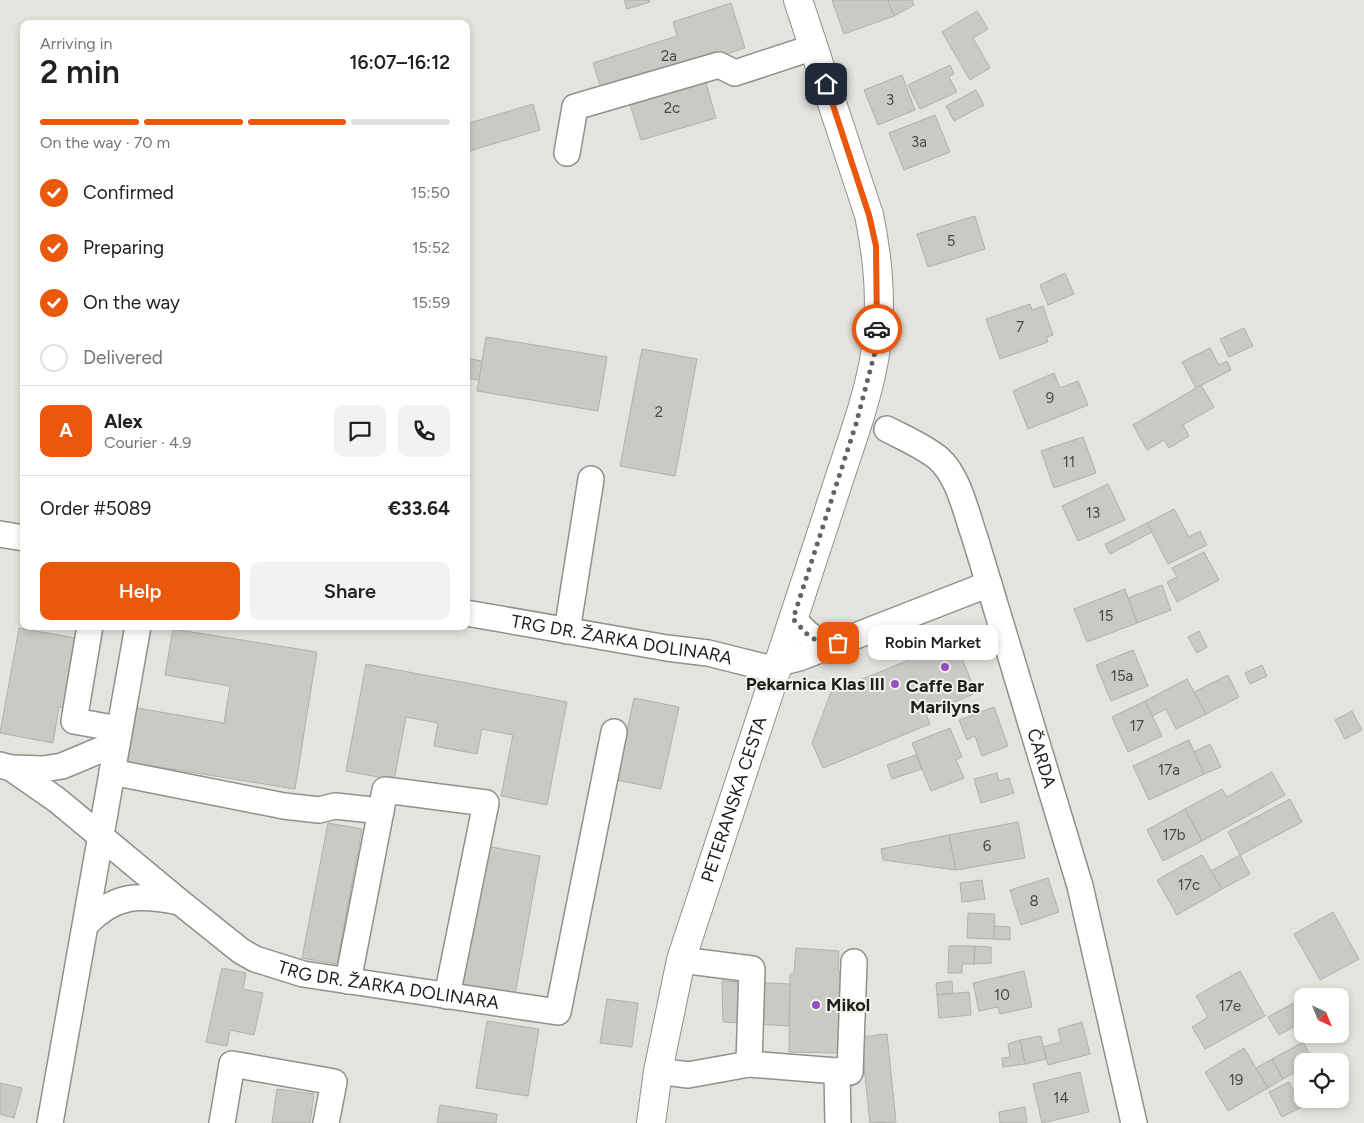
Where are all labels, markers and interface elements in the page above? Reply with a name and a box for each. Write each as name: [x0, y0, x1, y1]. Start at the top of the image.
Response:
text: Arriving in: [40, 34, 112, 53]
house number: 2a: [661, 47, 677, 65]
text: 16:07–16:12: [350, 51, 450, 74]
text: 2 min: [40, 53, 120, 91]
pin: [805, 63, 847, 105]
icon: home: [812, 70, 840, 98]
house number: 3: [886, 91, 894, 109]
house number: 2c: [664, 99, 680, 117]
text: On the way · 70 m: [40, 133, 170, 152]
house number: 3a: [911, 133, 927, 151]
icon: check: [40, 179, 68, 207]
text: Confirmed: [83, 181, 174, 204]
text: 15:50: [411, 183, 450, 202]
house number: 5: [947, 232, 955, 250]
icon: check: [40, 234, 68, 262]
text: Preparing: [83, 236, 164, 259]
text: 15:52: [412, 238, 450, 257]
icon: check: [40, 289, 68, 317]
text: On the way: [83, 291, 180, 314]
text: 15:59: [412, 293, 450, 312]
courier: [852, 304, 902, 354]
icon: car: [863, 315, 891, 343]
house number: 7: [1016, 318, 1024, 336]
text: Delivered: [83, 346, 163, 369]
house number: 9: [1046, 389, 1054, 407]
house number: 2: [655, 403, 663, 421]
button: chat: [334, 405, 386, 457]
button: phone: [398, 405, 450, 457]
text: Alex: [104, 410, 143, 433]
text: A: [59, 419, 73, 442]
text: Courier · 4.9: [104, 433, 191, 452]
house number: 11: [1063, 453, 1075, 471]
text: Order #5089: [40, 497, 151, 520]
text: €33.64: [388, 497, 450, 520]
house number: 13: [1086, 504, 1100, 522]
button: Help: [40, 562, 240, 620]
button: Share: [250, 562, 450, 620]
house number: 15: [1099, 607, 1113, 625]
street label: TRG DR. ŽARKA DOLINARA: [509, 610, 735, 670]
pin: [817, 622, 859, 664]
callout: Robin Market: [868, 626, 998, 660]
icon: bag: [824, 629, 852, 657]
text: Robin Market: [885, 633, 981, 652]
marker: Caffe Bar Marilyns: [939, 661, 951, 673]
house number: 15a: [1111, 667, 1133, 685]
place label: Pekarnica Klas III: [746, 673, 885, 695]
place label: Caffe Bar Marilyns: [906, 675, 984, 718]
marker: Pekarnica Klas III: [889, 678, 901, 690]
street label: PETERANSKA CESTA: [696, 713, 771, 885]
house number: 17: [1130, 717, 1144, 735]
street label: ČARDA: [1022, 726, 1061, 791]
house number: 17a: [1158, 761, 1180, 779]
house number: 17b: [1162, 826, 1186, 844]
house number: 6: [983, 837, 992, 855]
house number: 17c: [1178, 876, 1200, 894]
house number: 8: [1029, 892, 1039, 910]
street label: TRG DR. ŽARKA DOLINARA: [275, 956, 501, 1014]
house number: 10: [994, 986, 1010, 1004]
north arrow: [1294, 988, 1349, 1042]
map controls: [1294, 988, 1349, 1108]
place label: Mikol: [826, 994, 870, 1016]
house number: 17e: [1219, 997, 1241, 1015]
marker: Mikol: [810, 999, 822, 1011]
button: locate: [1294, 1053, 1349, 1108]
house number: 19: [1229, 1071, 1243, 1089]
house number: 14: [1053, 1089, 1069, 1107]

